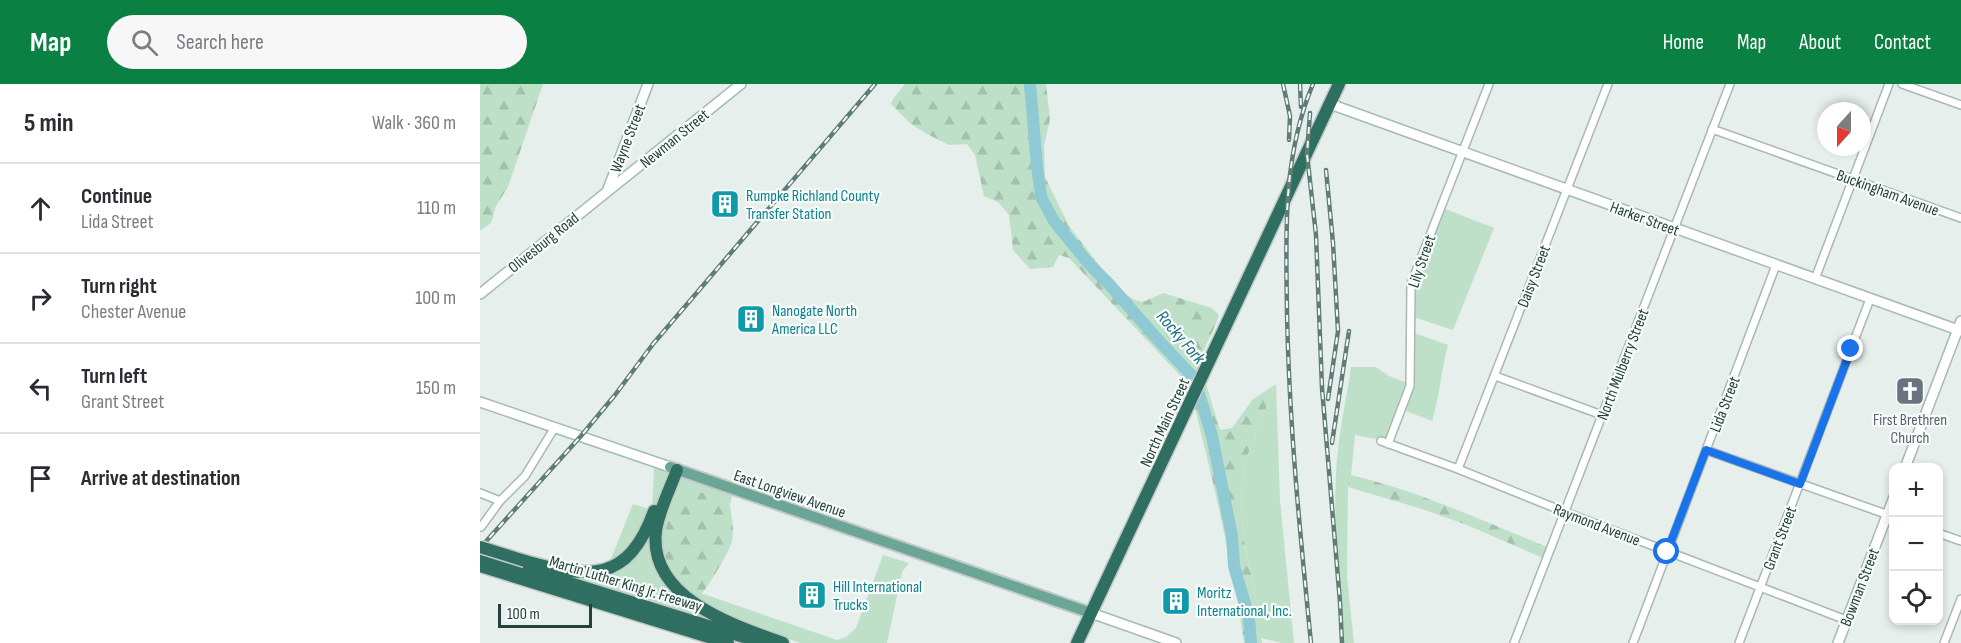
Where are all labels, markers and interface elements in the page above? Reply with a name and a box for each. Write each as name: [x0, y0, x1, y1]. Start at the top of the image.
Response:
search box: [107, 15, 527, 69]
text: Map: [30, 26, 71, 59]
icon: search: [128, 26, 161, 59]
text: Search here: [176, 29, 264, 56]
text: Home: [1663, 30, 1704, 55]
text: Map: [1737, 30, 1766, 55]
text: About: [1799, 30, 1841, 55]
text: Contact: [1874, 30, 1931, 55]
street label: Wayne Street: [607, 102, 650, 175]
north arrow: [1817, 102, 1871, 156]
street label: Newman Street: [637, 106, 713, 173]
text: 5 min: [24, 108, 74, 139]
text: Walk · 360 m: [372, 111, 456, 135]
street label: Buckingham Avenue: [1834, 166, 1941, 221]
text: Continue: [81, 183, 152, 210]
place label: Rumpke Richland County Transfer Station: [746, 187, 880, 224]
building icon: Rumpke Richland County Transfer Station: [709, 188, 741, 220]
icon: ahead: [24, 192, 57, 225]
text: 110 m: [417, 196, 456, 220]
street label: Harker Street: [1607, 198, 1682, 241]
street label: Olivesburg Road: [505, 209, 583, 277]
text: Lida Street: [81, 210, 154, 234]
street label: Lily Street: [1405, 233, 1440, 290]
street label: Daisy Street: [1514, 243, 1555, 310]
text: Turn right: [81, 273, 157, 300]
icon: right: [24, 282, 57, 315]
text: 100 m: [415, 286, 456, 310]
text: Chester Avenue: [81, 300, 186, 324]
place label: Nanogate North America LLC: [771, 302, 857, 339]
building icon: Nanogate North America LLC: [735, 303, 767, 335]
water label: Rocky Fork: [1152, 306, 1210, 369]
street label: North Mulberry Street: [1593, 306, 1653, 423]
route end: [1837, 335, 1863, 361]
text: Turn left: [81, 363, 147, 390]
icon: left: [24, 372, 57, 405]
street label: Lida Street: [1706, 374, 1745, 435]
street label: North Main Street: [1137, 375, 1194, 470]
church icon: First Brethren Church: [1894, 375, 1926, 407]
text: 150 m: [416, 376, 456, 400]
text: Grant Street: [81, 390, 164, 414]
place label: First Brethren Church: [1873, 411, 1947, 448]
icon: arrive: [24, 462, 57, 495]
map controls: [1889, 463, 1943, 625]
button: +: [1889, 463, 1943, 517]
text: Arrive at destination: [81, 465, 240, 492]
street label: East Longview Avenue: [731, 466, 848, 522]
street label: Raymond Avenue: [1550, 500, 1643, 551]
street label: Grant Street: [1760, 504, 1801, 573]
button: −: [1889, 517, 1943, 571]
route start: [1653, 538, 1679, 564]
street label: Bowman Street: [1837, 546, 1884, 629]
street label: Martin Luther King Jr. Freeway: [547, 552, 704, 617]
button: locate: [1889, 571, 1943, 625]
place label: Hill International Trucks: [833, 578, 922, 615]
building icon: Hill International Trucks: [796, 579, 828, 611]
place label: Moritz International, Inc.: [1197, 584, 1292, 621]
building icon: Moritz International, Inc.: [1160, 585, 1192, 617]
scale bar: [498, 601, 592, 628]
text: 100 m: [507, 605, 540, 624]

